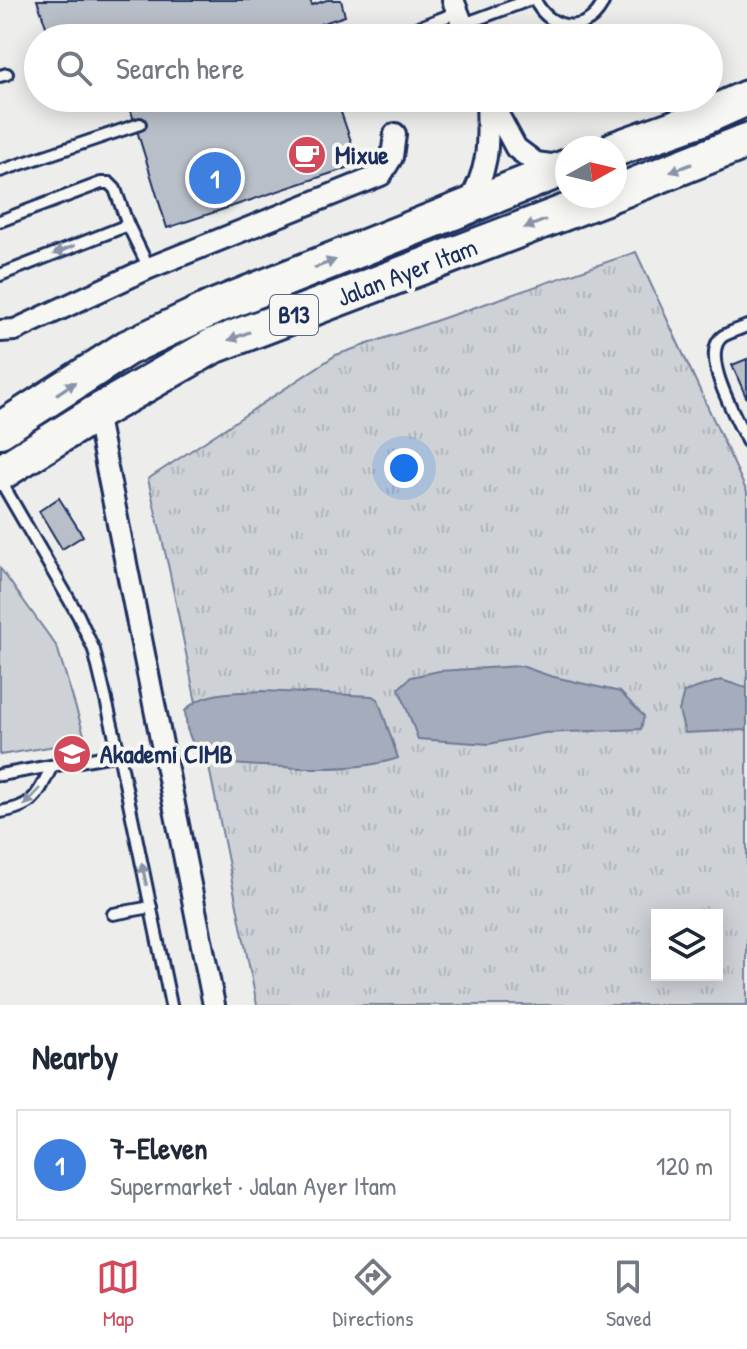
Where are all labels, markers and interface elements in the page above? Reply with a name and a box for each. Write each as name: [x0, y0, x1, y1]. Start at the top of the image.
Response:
search box: [24, 24, 723, 112]
icon: search: [52, 46, 96, 90]
text: Search here: [116, 48, 244, 88]
cafe icon: Mixue: [286, 134, 328, 176]
north arrow: [555, 136, 627, 208]
place label: Mixue: [335, 137, 389, 172]
pin: 1: [189, 148, 241, 208]
one-way arrow: [669, 162, 693, 175]
one-way arrow: [523, 218, 547, 231]
street label: Jalan Ayer Itam: [332, 229, 482, 314]
one-way arrow: [52, 244, 76, 257]
one-way arrow: [313, 257, 337, 270]
road number: B13: [270, 295, 318, 335]
one-way arrow: [227, 330, 251, 343]
one-way arrow: [55, 380, 76, 395]
your location: [384, 448, 424, 488]
school or university icon: Akademi CIMB: [51, 733, 93, 775]
place label: Akademi CIMB: [100, 736, 233, 771]
one-way arrow: [24, 787, 42, 806]
one-way arrow: [137, 861, 150, 886]
map controls: [651, 909, 723, 981]
button: layers: [651, 909, 723, 981]
text: Nearby: [32, 1034, 118, 1080]
text: 7-Eleven: [110, 1128, 208, 1168]
text: 1: [55, 1148, 65, 1183]
text: 120 m: [656, 1148, 713, 1183]
text: Supermarket · Jalan Ayer Itam: [110, 1168, 397, 1203]
tab: Map: [96, 1255, 140, 1333]
tab: Directions: [333, 1255, 414, 1333]
tab: Saved: [606, 1255, 651, 1333]

